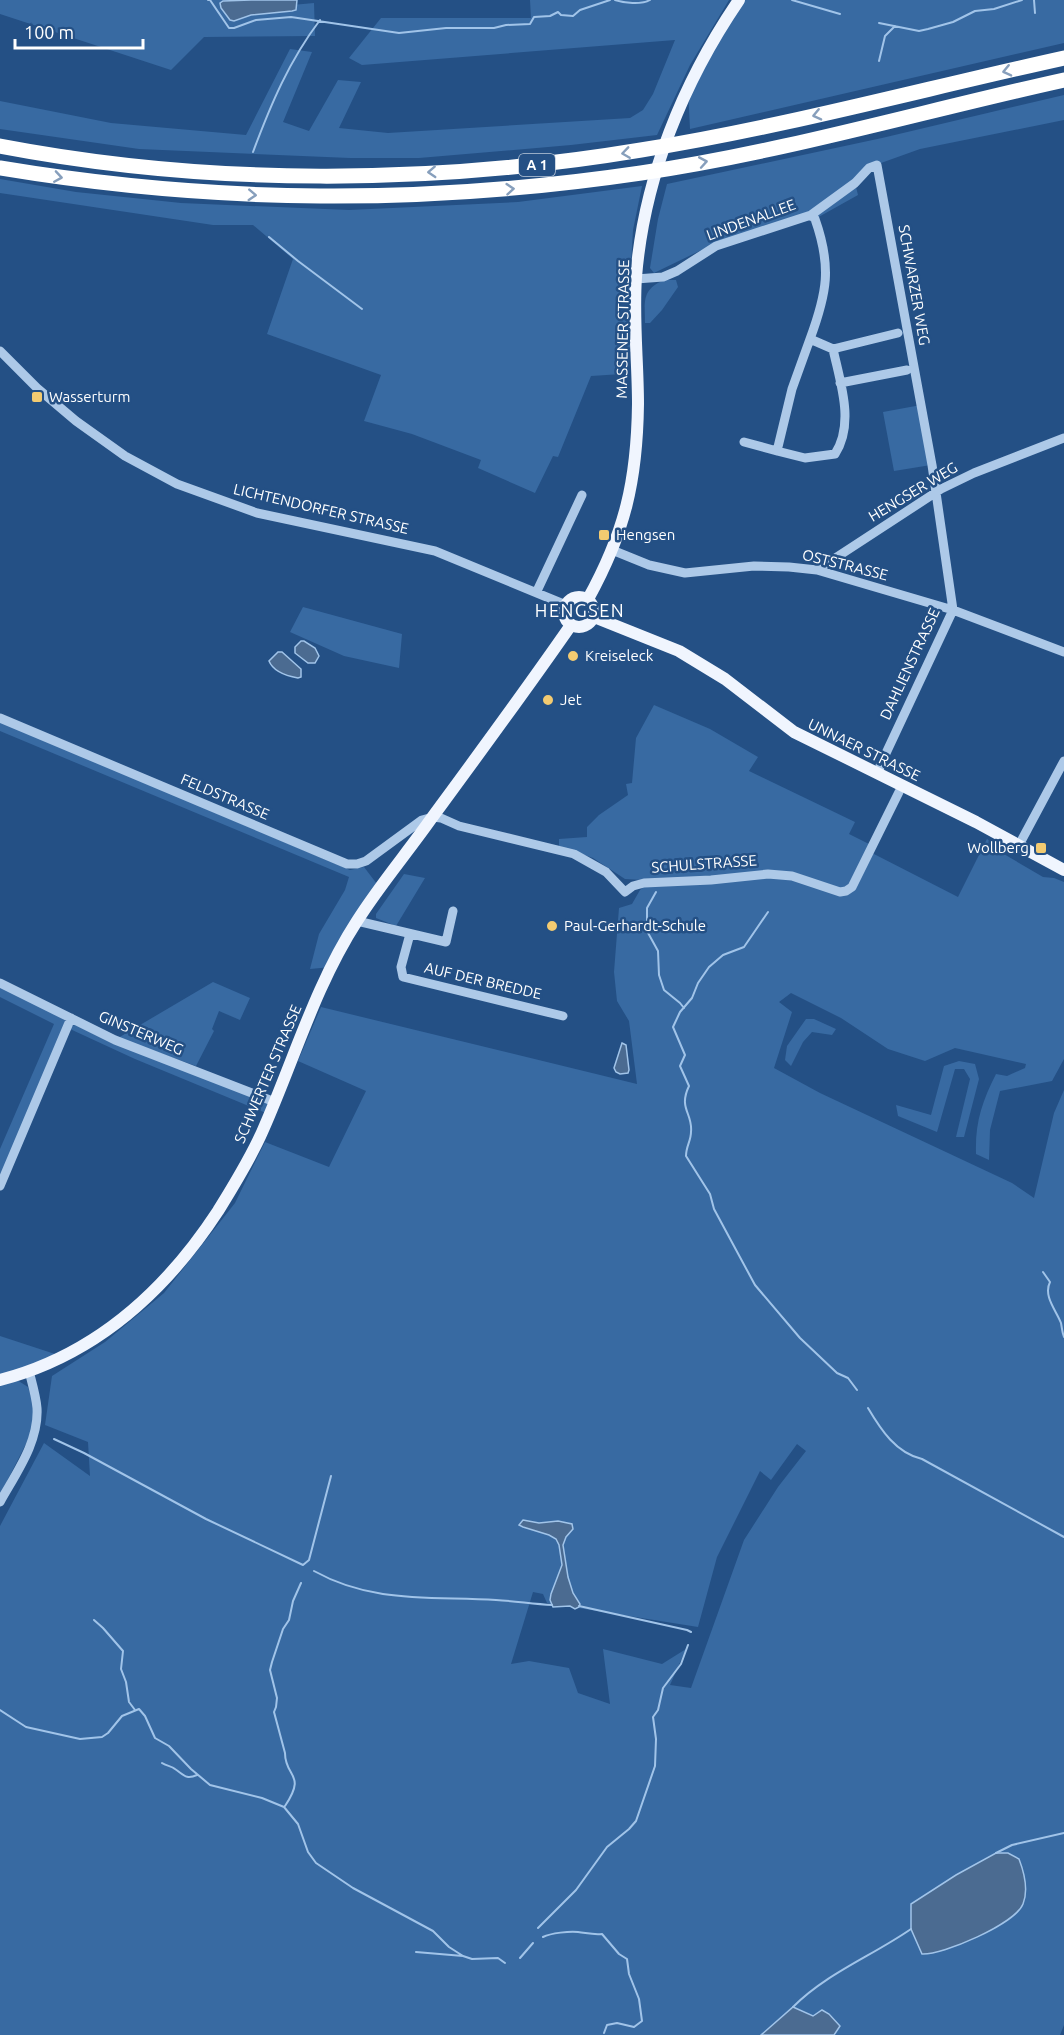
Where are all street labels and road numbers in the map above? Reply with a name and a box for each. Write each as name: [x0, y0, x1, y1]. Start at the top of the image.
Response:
road number: A 1: [519, 154, 555, 176]
street label: LINDENALLEE: [704, 196, 798, 244]
street label: SCHWARZER WEG: [896, 223, 933, 347]
street label: MASSENER STRASSE: [613, 259, 632, 399]
street label: HENGSER WEG: [865, 458, 960, 525]
street label: LICHTENDORFER STRASSE: [232, 480, 410, 537]
street label: OSTSTRASSE: [800, 546, 890, 583]
street label: DAHLIENSTRASSE: [876, 605, 943, 722]
street label: UNNAER STRASSE: [805, 715, 923, 784]
street label: FELDSTRASSE: [178, 770, 272, 823]
street label: SCHULSTRASSE: [651, 851, 757, 876]
street label: AUF DER BREDDE: [423, 959, 543, 1002]
street label: SCHWERTER STRASSE: [231, 1002, 304, 1146]
street label: GINSTERWEG: [96, 1007, 186, 1058]

